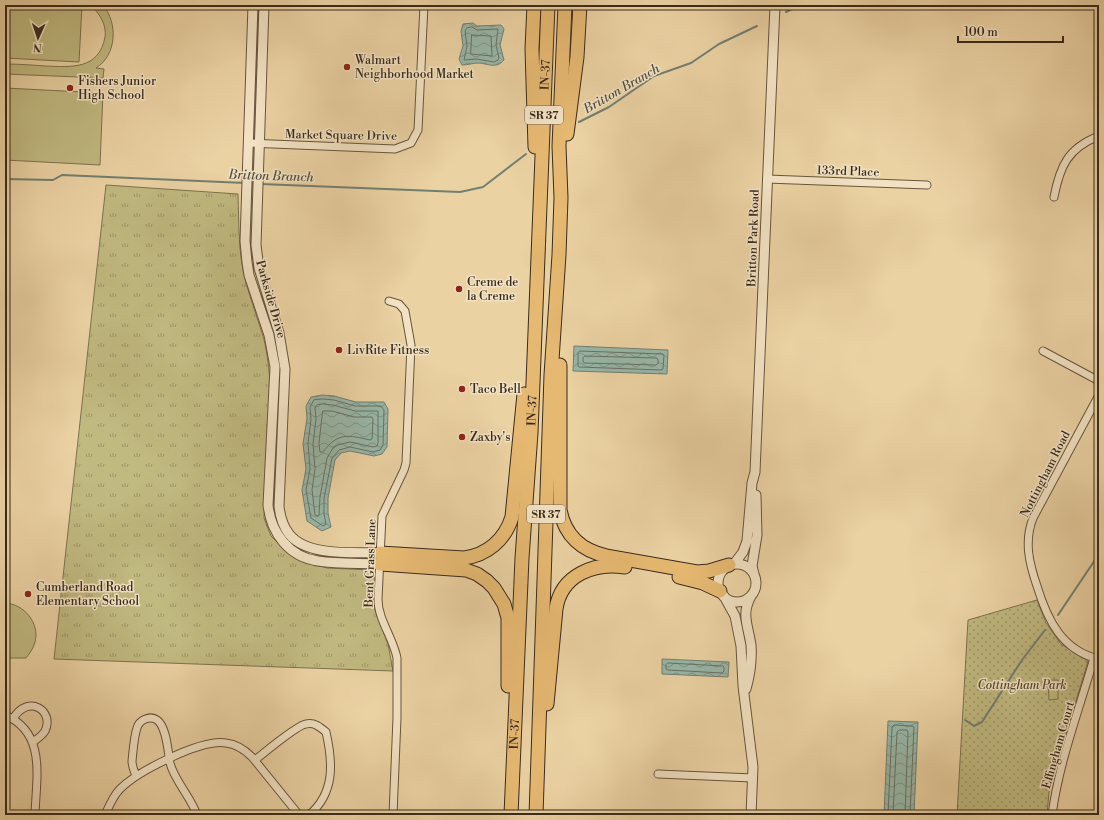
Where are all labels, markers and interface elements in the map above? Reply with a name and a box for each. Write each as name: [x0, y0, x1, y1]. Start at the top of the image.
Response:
north arrow: [18, 18, 58, 58]
scale bar: [958, 18, 1063, 44]
text: 100 m: [964, 25, 998, 40]
text: N: [33, 40, 42, 54]
place label: Walmart Neighborhood Market: [354, 53, 475, 82]
street label: IN-37: [538, 59, 554, 90]
water label: Britton Branch: [580, 60, 663, 118]
marker: Walmart Neighborhood Market: [342, 62, 352, 72]
place label: Fishers Junior High School: [78, 74, 156, 103]
marker: Fishers Junior High School: [65, 83, 75, 93]
road number: SR 37: [525, 106, 563, 124]
street label: Market Square Drive: [285, 127, 397, 144]
street label: 133rd Place: [816, 163, 880, 180]
water label: Britton Branch: [227, 166, 315, 186]
street label: Britton Park Road: [744, 189, 763, 288]
street label: Parkside Drive: [252, 258, 289, 340]
place label: Creme de la Creme: [467, 275, 518, 304]
marker: Creme de la Creme: [454, 284, 464, 294]
place label: LivRite Fitness: [347, 343, 429, 358]
marker: LivRite Fitness: [334, 345, 344, 355]
place label: Taco Bell: [470, 382, 521, 397]
marker: Taco Bell: [457, 384, 467, 394]
street label: IN-37: [524, 395, 540, 426]
street label: Nottingham Road: [1017, 428, 1074, 520]
place label: Zaxby's: [470, 430, 510, 445]
marker: Zaxby's: [457, 432, 467, 442]
road number: SR 37: [527, 505, 565, 523]
street label: Bent Grass Lane: [361, 518, 380, 609]
place label: Cumberland Road Elementary School: [36, 580, 140, 609]
marker: Cumberland Road Elementary School: [23, 589, 33, 599]
park label: Cottingham Park: [977, 678, 1067, 693]
street label: Effingham Court: [1039, 699, 1078, 791]
street label: IN-37: [507, 718, 523, 750]

